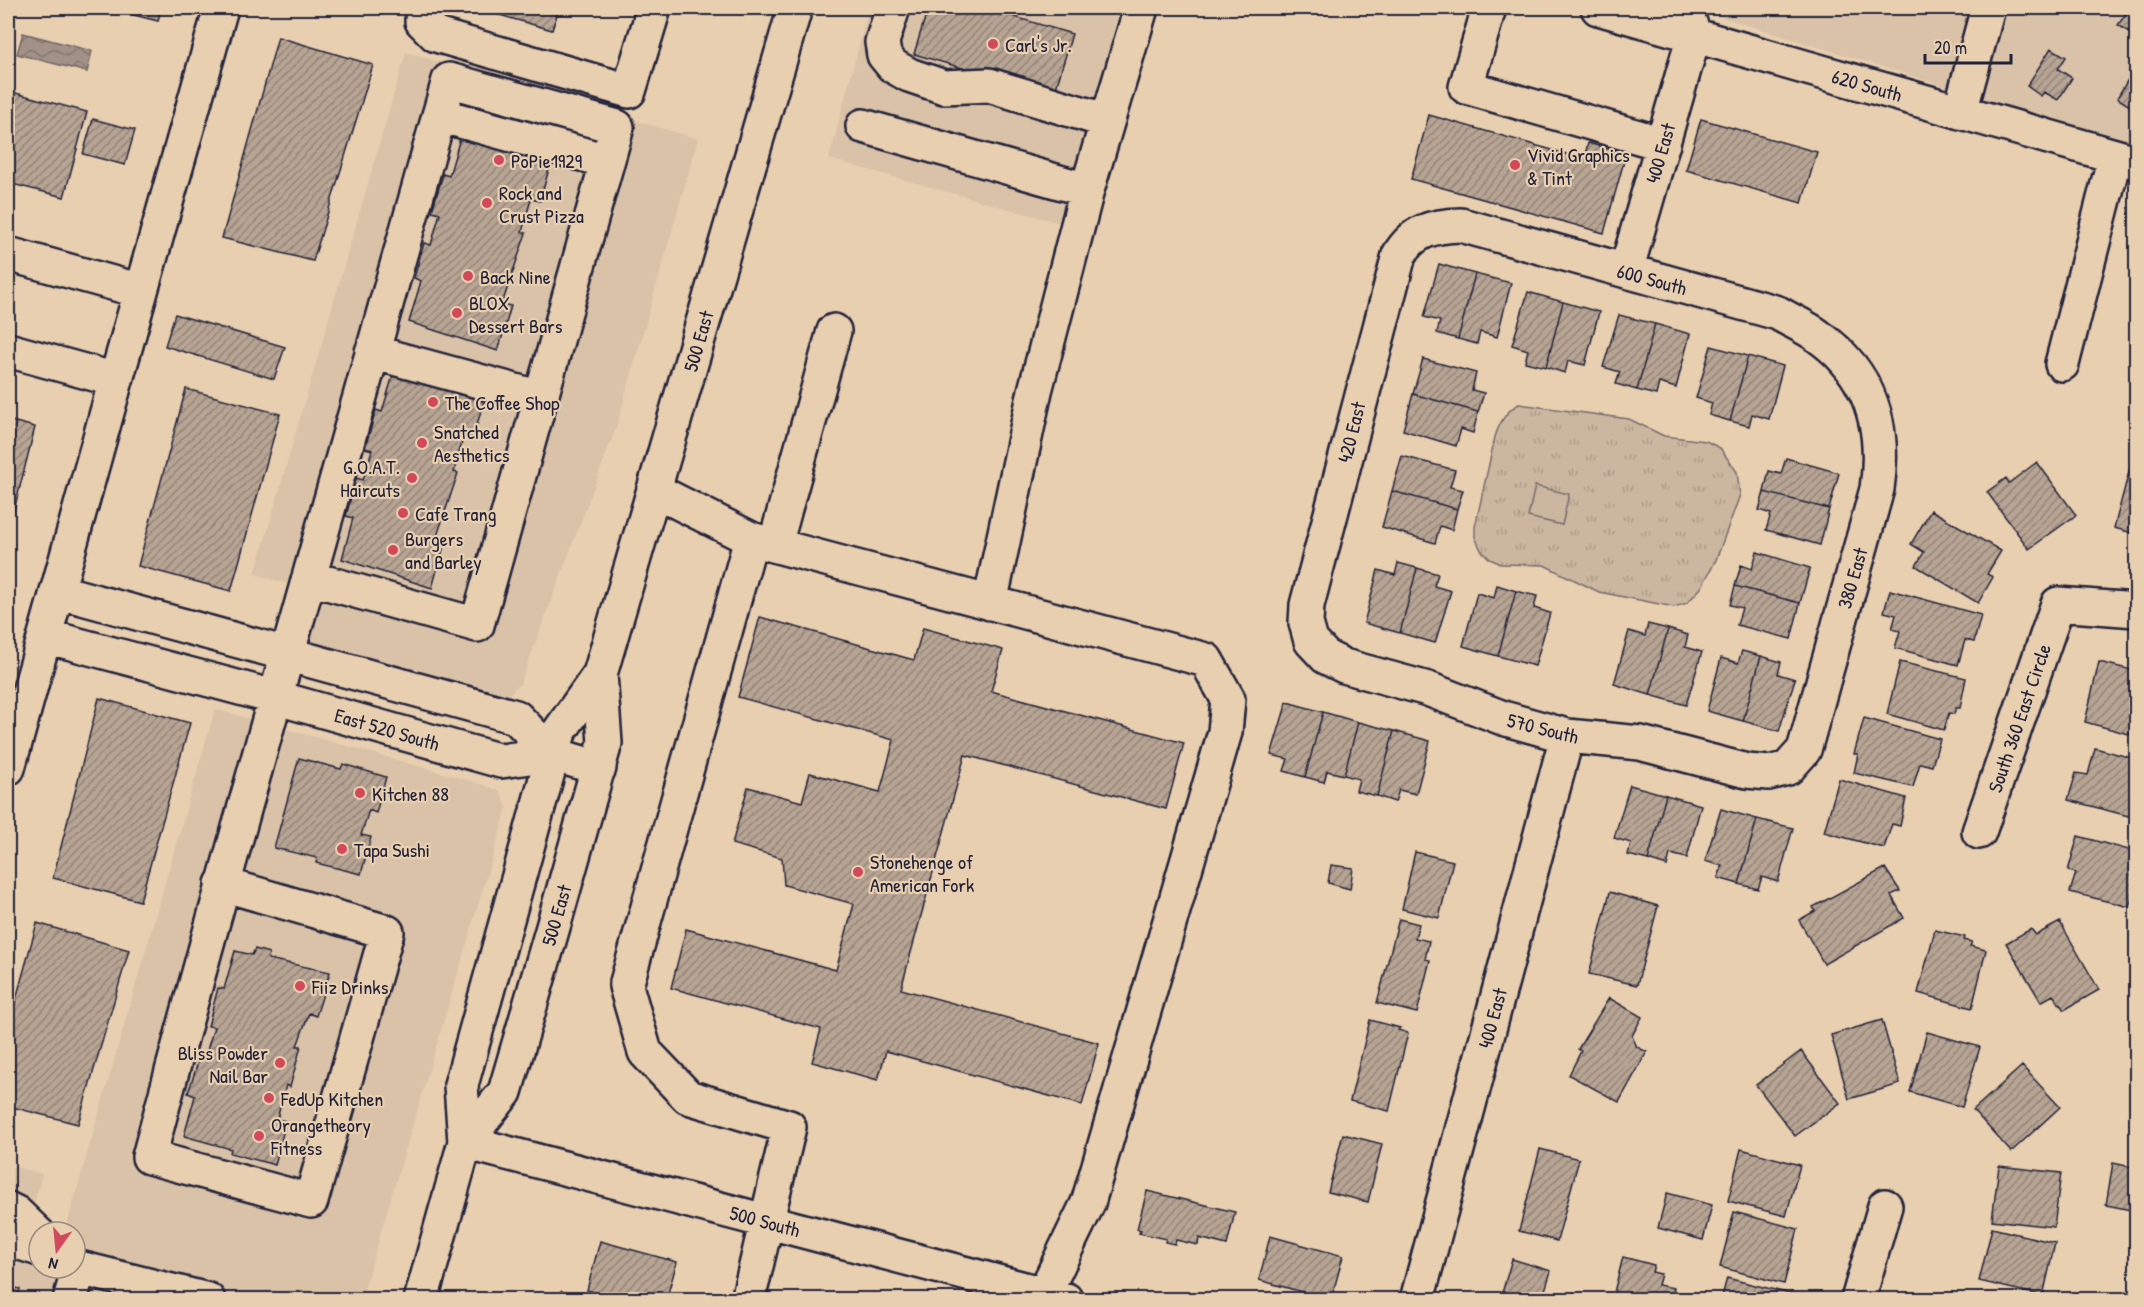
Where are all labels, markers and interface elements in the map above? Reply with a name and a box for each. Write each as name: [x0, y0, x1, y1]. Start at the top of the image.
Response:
scale bar: [1925, 27, 2010, 65]
place label: Carl's Jr.: [1005, 31, 1072, 58]
text: 20 m: [1934, 35, 1967, 60]
marker: Carl's Jr.: [986, 37, 1000, 51]
street label: 620 South: [1829, 62, 1905, 108]
street label: 400 East: [1639, 119, 1682, 186]
place label: Vivid Graphics & Tint: [1527, 141, 1630, 191]
place label: PoPie1929: [511, 147, 582, 174]
marker: PoPie1929: [492, 153, 506, 167]
marker: Vivid Graphics & Tint: [1508, 158, 1522, 172]
place label: Rock and Crust Pizza: [499, 179, 584, 229]
marker: Rock and Crust Pizza: [480, 196, 494, 210]
street label: 600 South: [1614, 257, 1690, 301]
place label: Back Nine: [480, 263, 551, 290]
marker: Back Nine: [461, 269, 475, 283]
place label: BLOX Dessert Bars: [469, 289, 563, 339]
marker: BLOX Dessert Bars: [450, 306, 464, 320]
street label: 500 East: [676, 306, 720, 375]
place label: The Coffee Shop: [445, 389, 560, 416]
marker: The Coffee Shop: [426, 395, 440, 409]
street label: 420 East: [1330, 398, 1372, 465]
place label: Snatched Aesthetics: [434, 418, 510, 468]
marker: Snatched Aesthetics: [415, 436, 429, 450]
place label: G.O.A.T. Haircuts: [340, 453, 400, 503]
marker: G.O.A.T. Haircuts: [405, 471, 419, 485]
place label: Cafe Trang: [415, 500, 496, 527]
marker: Cafe Trang: [396, 506, 410, 520]
place label: Burgers and Barley: [405, 525, 482, 575]
marker: Burgers and Barley: [386, 543, 400, 557]
street label: 380 East: [1830, 543, 1874, 612]
street label: South 360 East Circle: [1981, 640, 2057, 796]
street label: East 520 South: [331, 701, 443, 757]
street label: 570 South: [1505, 706, 1581, 750]
place label: Kitchen 88: [372, 780, 449, 807]
marker: Kitchen 88: [353, 786, 367, 800]
place label: Tapa Sushi: [354, 836, 430, 863]
marker: Tapa Sushi: [335, 842, 349, 856]
place label: Stonehenge of American Fork: [870, 848, 974, 898]
marker: Stonehenge of American Fork: [851, 865, 865, 879]
street label: 500 East: [534, 880, 578, 949]
place label: Fiiz Drinks: [311, 973, 389, 1000]
marker: Fiiz Drinks: [293, 979, 307, 993]
street label: 400 East: [1471, 984, 1513, 1051]
place label: Bliss Powder Nail Bar: [178, 1039, 268, 1089]
marker: Bliss Powder Nail Bar: [273, 1056, 287, 1070]
place label: FedUp Kitchen: [280, 1085, 383, 1112]
marker: FedUp Kitchen: [262, 1091, 276, 1105]
place label: Orangetheory Fitness: [270, 1111, 371, 1161]
marker: Orangetheory Fitness: [252, 1129, 266, 1143]
street label: 500 South: [727, 1199, 803, 1243]
north arrow: [27, 1220, 87, 1280]
text: N: [46, 1253, 60, 1276]

